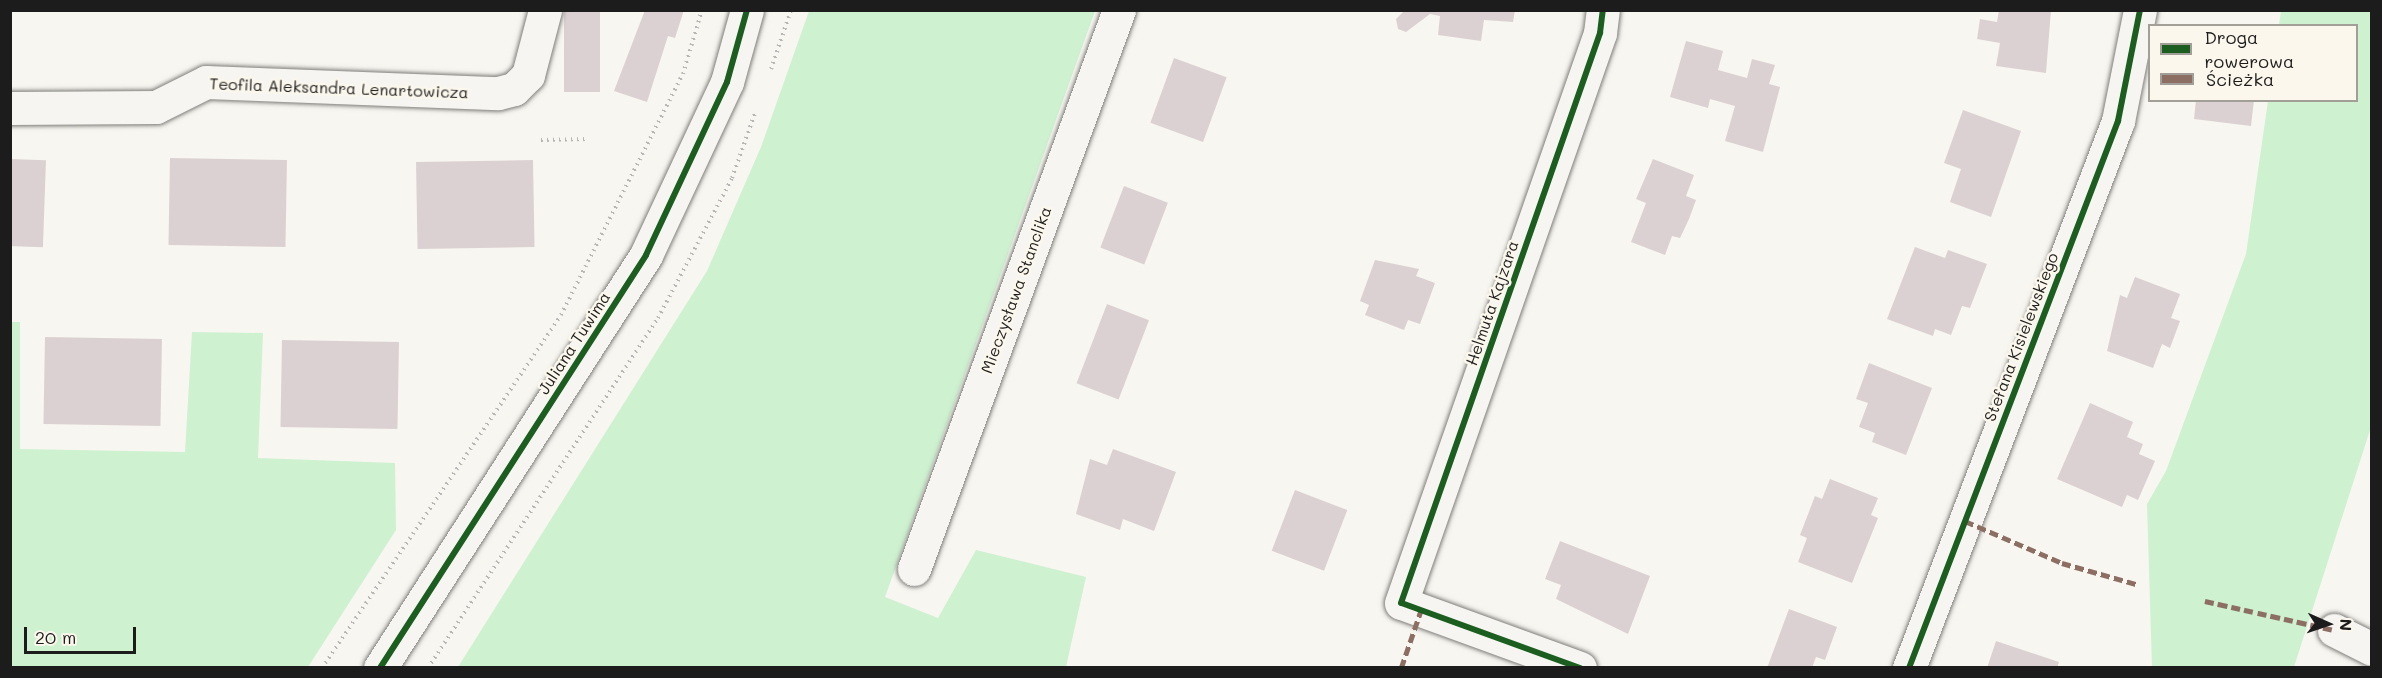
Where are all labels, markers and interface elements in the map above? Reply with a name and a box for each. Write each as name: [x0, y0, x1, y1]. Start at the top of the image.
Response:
legend: [2148, 24, 2358, 102]
text: Droga rowerowa: [2204, 25, 2294, 73]
text: Ścieżka: [2206, 67, 2274, 91]
street label: Teofila Aleksandra Lenartowicza: [209, 74, 469, 102]
street label: Mieczysława Stanclika: [977, 204, 1055, 376]
street label: Helmuta Kajzara: [1462, 238, 1522, 368]
street label: Stefana Kisielewskiego: [1980, 250, 2062, 424]
street label: Juliana Tuwima: [534, 288, 614, 398]
north arrow: [2298, 594, 2358, 654]
scale bar: [27, 615, 140, 653]
text: N: [2336, 618, 2357, 632]
text: 20 m: [35, 625, 76, 649]

